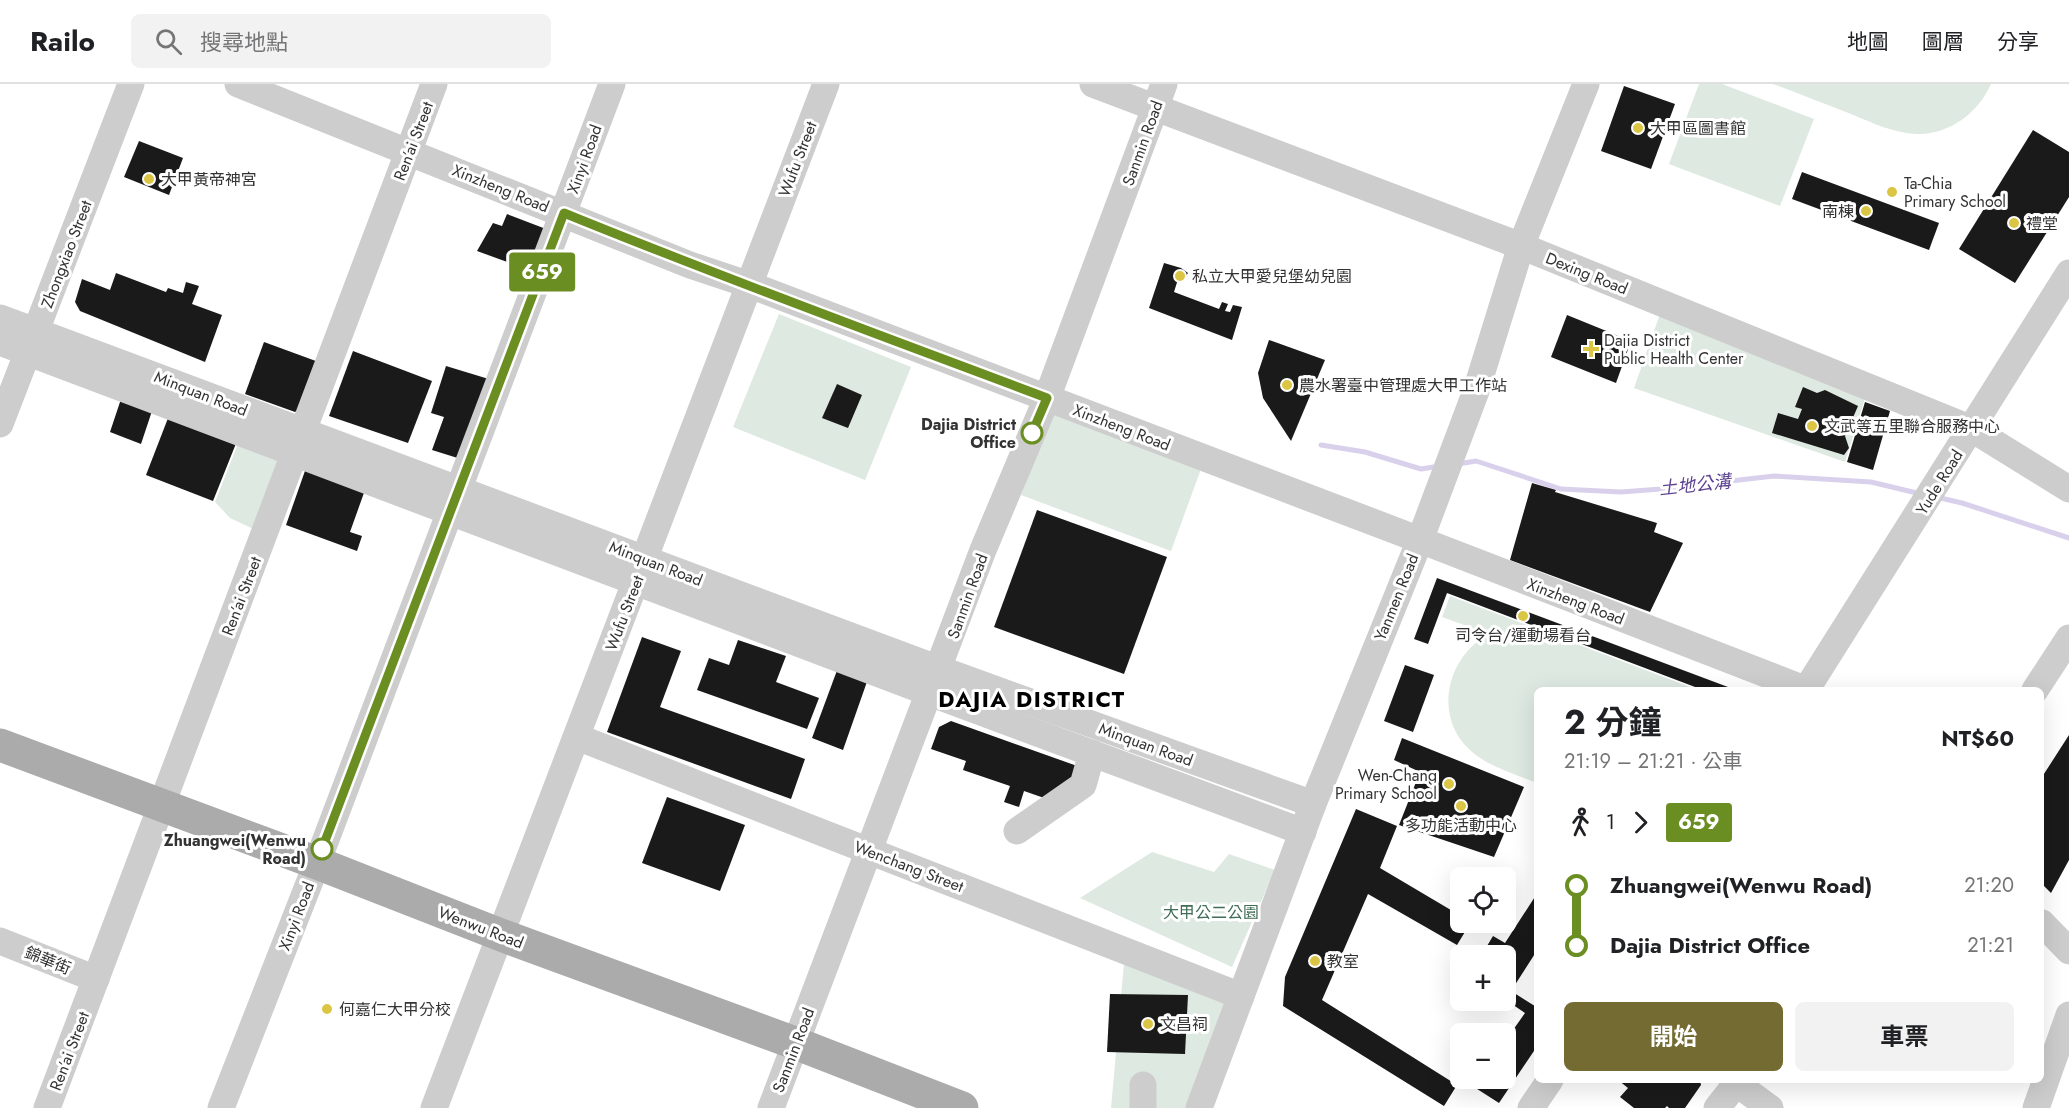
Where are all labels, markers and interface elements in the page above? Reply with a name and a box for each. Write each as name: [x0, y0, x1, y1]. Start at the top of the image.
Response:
search box: [131, 14, 551, 68]
text: Railo: [30, 21, 95, 62]
icon: search: [152, 25, 185, 58]
text: 搜尋地點: [200, 26, 288, 58]
text: 地圖: [1847, 27, 1889, 57]
text: 圖層: [1922, 27, 1964, 57]
text: 分享: [1997, 27, 2039, 57]
street label: Sanmin Road: [1116, 97, 1169, 189]
street label: Ren’ai Street: [388, 98, 439, 184]
place label: 大甲區圖書館: [1650, 117, 1746, 140]
street label: Wufu Street: [773, 118, 822, 200]
street label: Xinyi Road: [561, 121, 608, 197]
marker: 大甲區圖書館: [1631, 121, 1645, 135]
street label: Xinzheng Road: [449, 159, 553, 218]
place label: 大甲黃帝神宮: [161, 168, 257, 191]
marker: 大甲黃帝神宮: [142, 172, 156, 186]
place label: Ta-Chia Primary School: [1904, 172, 2006, 213]
marker: Ta-Chia Primary School: [1885, 185, 1899, 199]
street label: Zhongxiao Street: [35, 197, 98, 311]
place label: 南棟: [1822, 200, 1854, 223]
marker: 南棟: [1859, 204, 1873, 218]
place label: 禮堂: [2026, 212, 2058, 235]
marker: 禮堂: [2007, 216, 2021, 230]
street label: Dexing Road: [1542, 247, 1631, 300]
line badge: 659: [508, 252, 576, 291]
text: 659: [521, 257, 563, 287]
place label: 私立大甲愛兒堡幼兒園: [1192, 265, 1352, 288]
marker: 私立大甲愛兒堡幼兒園: [1173, 269, 1187, 283]
place label: Dajia District Public Health Center: [1604, 329, 1744, 370]
marker: Dajia District Public Health Center: [1582, 340, 1600, 358]
street label: Minquan Road: [151, 365, 251, 422]
place label: 農水署臺中管理處大甲工作站: [1299, 374, 1507, 397]
marker: 農水署臺中管理處大甲工作站: [1280, 378, 1294, 392]
street label: Xinzheng Road: [1070, 398, 1174, 457]
place label: Dajia District Office: [921, 413, 1017, 454]
place label: 文武等五里聯合服務中心: [1824, 415, 2000, 438]
marker: 文武等五里聯合服務中心: [1805, 419, 1819, 433]
marker: Dajia District Office: [1021, 422, 1043, 444]
street label: Yude Road: [1910, 445, 1968, 519]
water label: 土地公溝: [1658, 468, 1735, 502]
street label: Minquan Road: [606, 535, 706, 592]
street label: Sanmin Road: [941, 550, 994, 642]
street label: Yanmen Road: [1369, 550, 1424, 644]
street label: Ren’ai Street: [216, 553, 267, 639]
street label: Wufu Street: [600, 572, 649, 654]
street label: Xinzheng Road: [1524, 572, 1628, 631]
marker: 司令台/運動場看台: [1516, 609, 1530, 623]
place label: 司令台/運動場看台: [1455, 624, 1591, 647]
district label: DAJIA DISTRICT: [938, 683, 1126, 715]
text: 2 分鐘: [1564, 699, 1662, 746]
street label: Minquan Road: [1096, 717, 1196, 772]
text: NT$60: [1941, 722, 2014, 754]
text: 21:19 – 21:21 · 公車: [1564, 747, 1742, 776]
place label: Wen-Chang Primary School: [1335, 764, 1437, 805]
marker: Wen-Chang Primary School: [1442, 777, 1456, 791]
marker: 多功能活動中心: [1454, 799, 1468, 813]
icon: walk: [1564, 806, 1597, 839]
icon: forward: [1624, 806, 1657, 839]
text: 659: [1678, 807, 1720, 837]
text: 1: [1606, 808, 1615, 837]
place label: 多功能活動中心: [1405, 814, 1517, 837]
place label: Zhuangwei(Wenwu Road): [164, 829, 306, 870]
street label: Wenchang Street: [851, 835, 967, 898]
marker: Zhuangwei(Wenwu Road): [311, 838, 333, 860]
map controls: [1450, 867, 1516, 1089]
button: locate: [1450, 867, 1516, 933]
text: Zhuangwei(Wenwu Road): [1610, 869, 1872, 901]
text: 21:20: [1964, 871, 2014, 900]
street label: Xinyi Road: [273, 879, 320, 954]
street label: Wenwu Road: [435, 901, 527, 954]
park label: 大甲公二公園: [1163, 901, 1259, 924]
text: Dajia District Office: [1610, 929, 1810, 961]
text: 21:21: [1967, 931, 2014, 960]
street label: 錦華街: [21, 941, 74, 980]
button: +: [1450, 945, 1516, 1011]
place label: 教室: [1327, 950, 1359, 973]
marker: 教室: [1308, 954, 1322, 968]
place label: 何嘉仁大甲分校: [339, 998, 451, 1021]
marker: 何嘉仁大甲分校: [320, 1002, 334, 1016]
button: 開始: [1564, 1002, 1783, 1071]
button: 車票: [1795, 1002, 2014, 1071]
street label: Sanmin Road: [767, 1004, 820, 1096]
street label: Ren’ai Street: [44, 1008, 95, 1094]
place label: 文昌祠: [1160, 1013, 1208, 1036]
marker: 文昌祠: [1141, 1017, 1155, 1031]
button: −: [1450, 1023, 1516, 1089]

